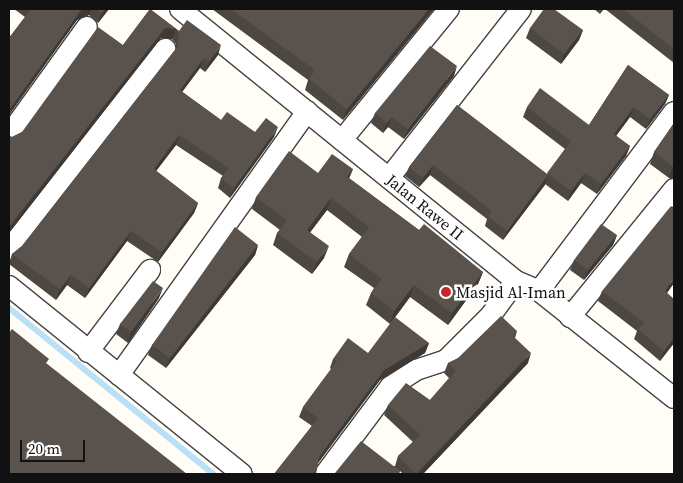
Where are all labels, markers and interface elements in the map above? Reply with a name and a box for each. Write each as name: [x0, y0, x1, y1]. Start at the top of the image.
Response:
street label: Jalan Rawe II: [383, 170, 467, 244]
place label: Masjid Al-Iman: [456, 282, 566, 302]
marker: Masjid Al-Iman: [440, 286, 452, 298]
scale bar: [22, 430, 88, 462]
text: 20 m: [28, 438, 60, 459]

